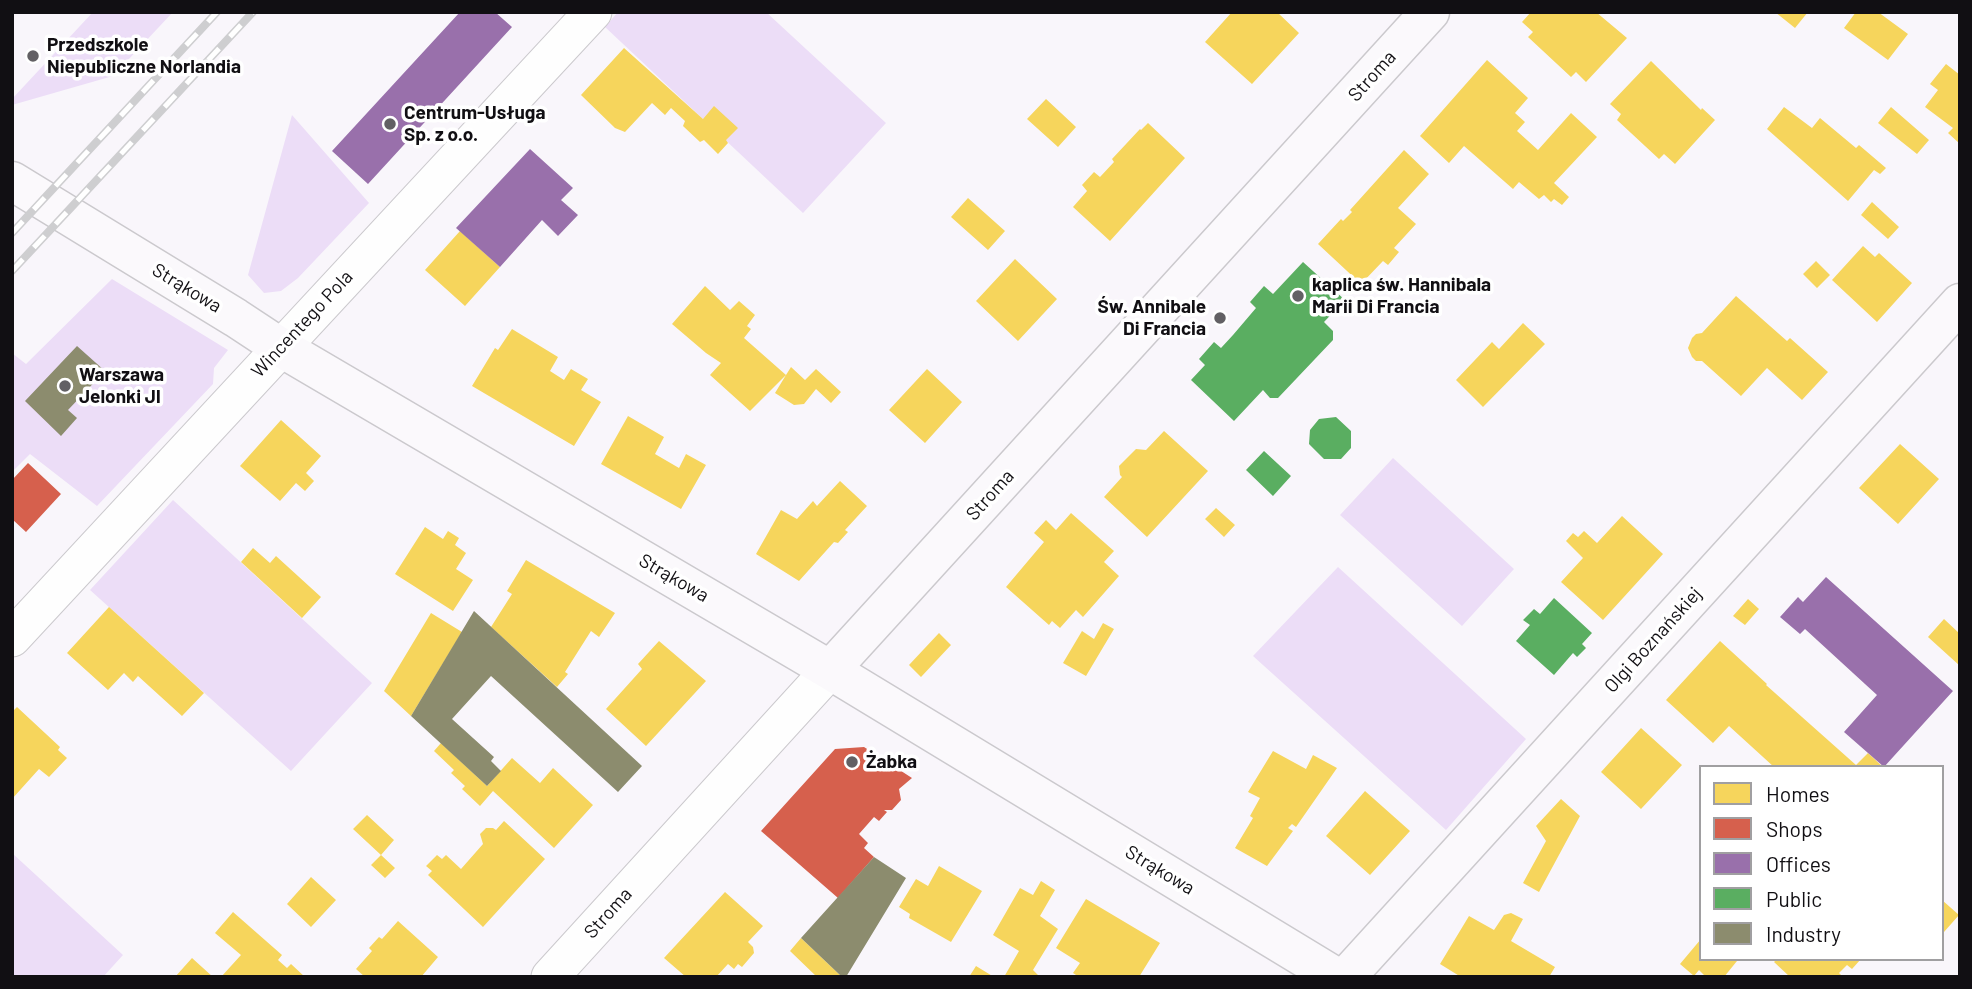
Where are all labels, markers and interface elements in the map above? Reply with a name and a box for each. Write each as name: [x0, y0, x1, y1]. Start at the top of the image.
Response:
place label: Przedszkole Niepubliczne Norlandia: [47, 34, 241, 78]
street label: Stroma: [1343, 46, 1401, 106]
marker: Przedszkole Niepubliczne Norlandia: [25, 48, 41, 64]
place label: Centrum-Usługa Sp. z o.o.: [404, 102, 545, 146]
marker: Centrum-Usługa Sp. z o.o.: [382, 116, 398, 132]
street label: Strąkowa: [148, 258, 226, 318]
street label: Wincentego Pola: [247, 266, 357, 382]
place label: kaplica św. Hannibala Marii Di Francia: [1312, 274, 1491, 318]
marker: kaplica św. Hannibala Marii Di Francia: [1290, 288, 1306, 304]
place label: Św. Annibale Di Francia: [1097, 296, 1206, 340]
marker: Św. Annibale Di Francia: [1212, 310, 1228, 326]
place label: Warszawa Jelonki Jl: [79, 364, 164, 408]
marker: Warszawa Jelonki Jl: [57, 378, 73, 394]
street label: Stroma: [961, 465, 1019, 525]
street label: Strąkowa: [635, 549, 713, 607]
street label: Olgi Boznańskiej: [1600, 583, 1706, 697]
place label: Żabka: [866, 751, 917, 773]
marker: Żabka: [844, 754, 860, 770]
legend: [1699, 765, 1944, 961]
text: Homes: [1766, 781, 1830, 806]
text: Shops: [1766, 816, 1823, 841]
street label: Strąkowa: [1121, 840, 1199, 900]
text: Offices: [1766, 851, 1831, 876]
street label: Stroma: [579, 883, 637, 943]
text: Public: [1766, 886, 1822, 911]
text: Industry: [1766, 921, 1841, 946]

